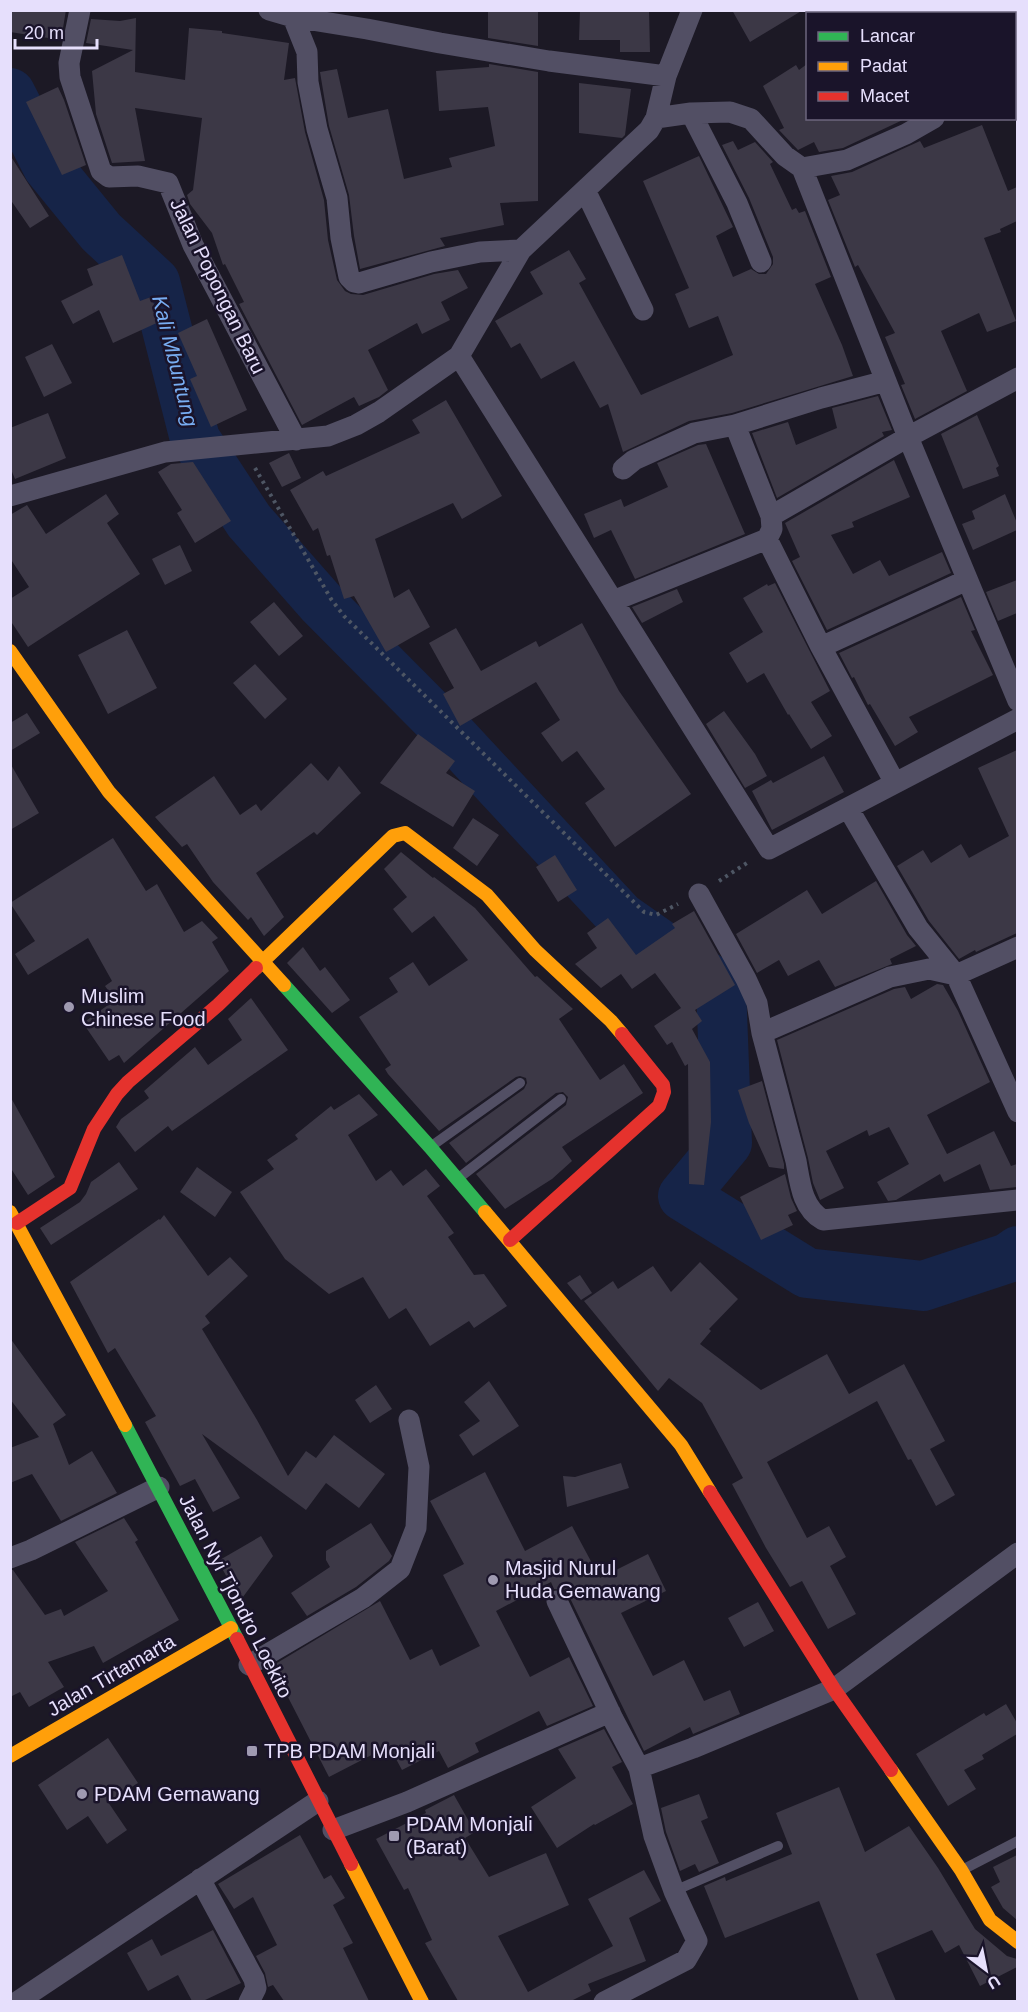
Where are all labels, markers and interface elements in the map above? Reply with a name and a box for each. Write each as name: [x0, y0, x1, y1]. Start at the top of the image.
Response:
scale bar: [15, 12, 98, 50]
legend: [806, 12, 1016, 120]
text: 20 m: [24, 23, 64, 43]
text: Lancar: [860, 26, 915, 46]
text: Padat: [860, 56, 907, 76]
text: Macet: [860, 86, 909, 106]
street label: Jalan Popongan Baru: [166, 195, 270, 377]
water label: Kali Mbuntung: [148, 293, 203, 429]
place label: Muslim Chinese Food: [81, 985, 206, 1030]
marker: Muslim Chinese Food: [62, 1000, 76, 1014]
street label: Jalan Nyi Tjondro Loekito: [175, 1491, 297, 1701]
place label: Masjid Nurul Huda Gemawang: [505, 1557, 661, 1602]
marker: Masjid Nurul Huda Gemawang: [486, 1573, 500, 1587]
street label: Jalan Tirtamarta: [43, 1629, 179, 1720]
place label: TPB PDAM Monjali: [264, 1740, 435, 1762]
marker: TPB PDAM Monjali: [245, 1744, 259, 1758]
place label: PDAM Gemawang: [94, 1783, 260, 1805]
marker: PDAM Gemawang: [75, 1787, 89, 1801]
place label: PDAM Monjali (Barat): [406, 1813, 533, 1858]
marker: PDAM Monjali (Barat): [387, 1829, 401, 1843]
north arrow: [956, 1940, 1016, 2000]
text: U: [984, 1972, 1003, 1993]

